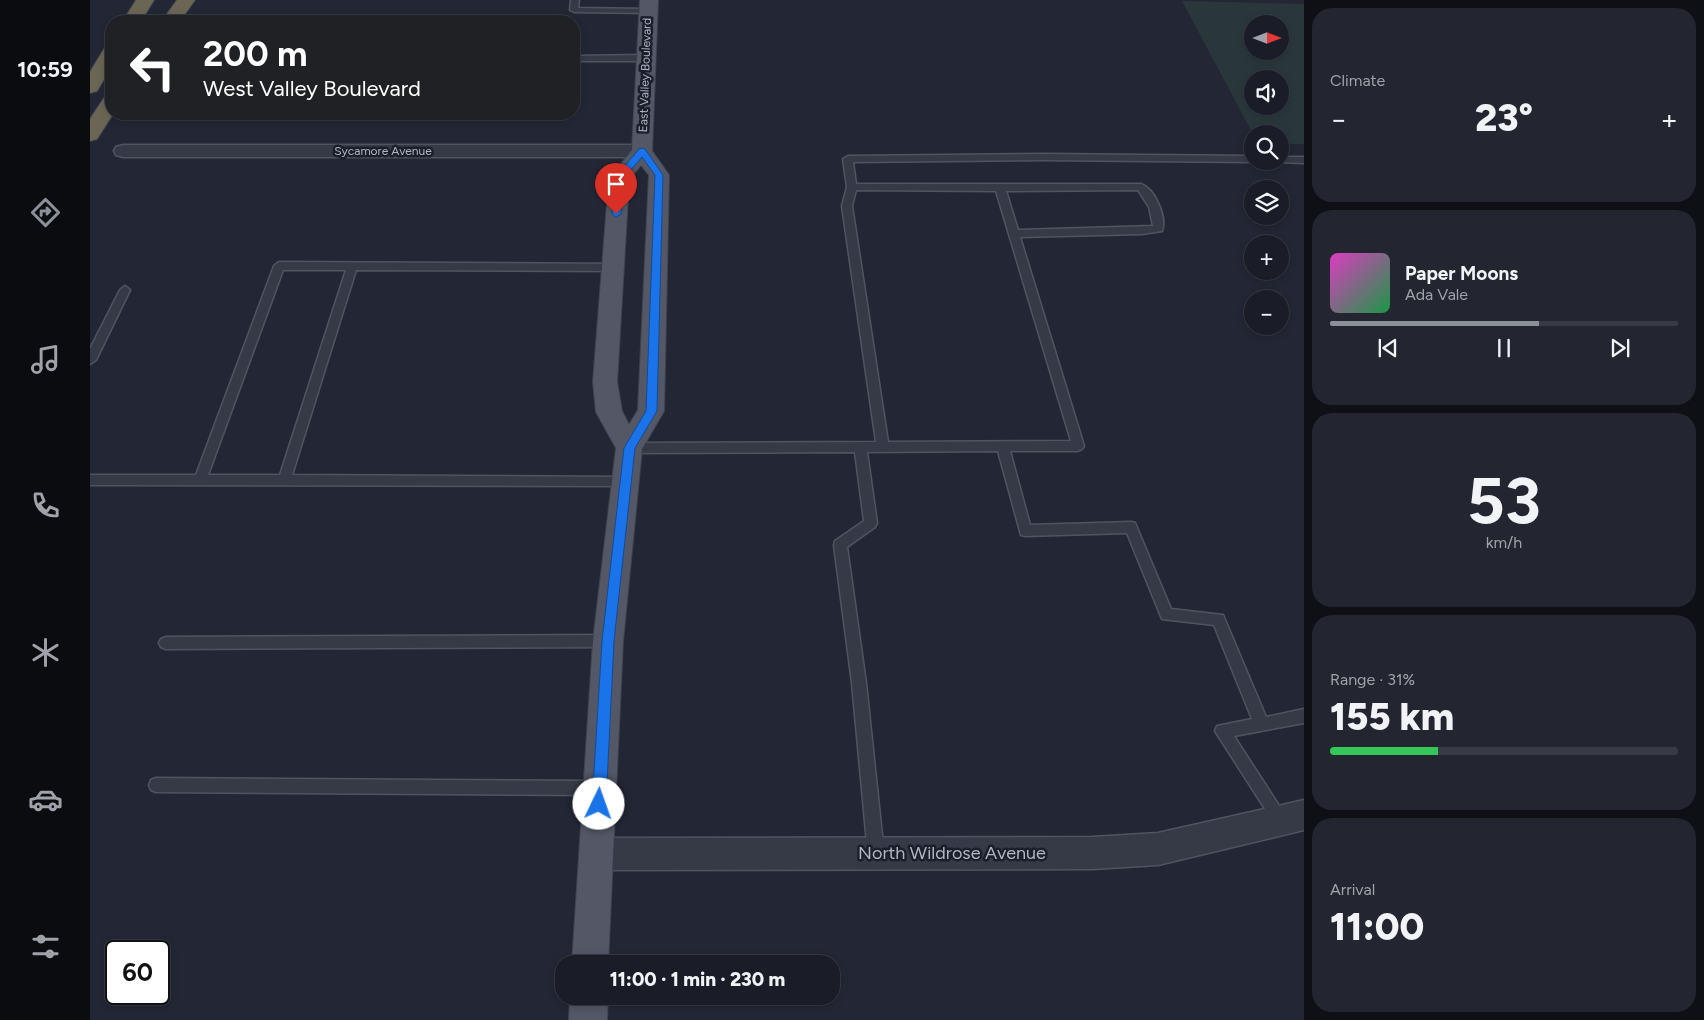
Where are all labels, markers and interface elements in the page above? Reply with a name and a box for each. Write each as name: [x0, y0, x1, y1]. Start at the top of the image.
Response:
north arrow: [1244, 15, 1289, 60]
map controls: [1244, 15, 1289, 335]
street label: East Valley Boulevard: [636, 18, 654, 132]
text: 200 m: [203, 33, 307, 75]
icon: left: [120, 35, 185, 100]
text: 10:59: [17, 56, 73, 83]
button: sound: [1244, 70, 1289, 115]
text: Climate: [1330, 71, 1385, 90]
text: West Valley Boulevard: [203, 75, 421, 102]
text: 23°: [1475, 95, 1533, 141]
text: −: [1330, 102, 1347, 136]
text: +: [1661, 102, 1678, 136]
button: search: [1244, 125, 1289, 170]
street label: Sycamore Avenue: [334, 144, 432, 158]
pin: [595, 163, 637, 214]
icon: arrive: [602, 170, 630, 198]
button: layers: [1244, 180, 1289, 225]
icon: directions: [28, 195, 63, 230]
button: +: [1244, 235, 1289, 280]
text: Paper Moons: [1405, 262, 1518, 285]
text: Ada Vale: [1405, 285, 1468, 304]
button: −: [1244, 290, 1289, 335]
icon: previous: [1374, 334, 1402, 362]
icon: pause: [1490, 334, 1518, 362]
icon: next: [1606, 334, 1634, 362]
icon: music: [28, 342, 63, 377]
text: 53: [1467, 461, 1541, 539]
icon: phone: [28, 488, 63, 523]
text: km/h: [1486, 533, 1522, 552]
icon: climate: [28, 635, 63, 670]
text: Range · 31%: [1330, 670, 1415, 689]
text: 155 km: [1330, 694, 1454, 740]
position arrow: [572, 777, 624, 829]
icon: car: [28, 782, 63, 817]
street label: North Wildrose Avenue: [858, 842, 1046, 864]
text: Arrival: [1330, 880, 1375, 899]
text: 11:00: [1330, 904, 1424, 950]
icon: filters: [28, 929, 63, 964]
speed limit sign: 60: [105, 940, 170, 1005]
text: 11:00 · 1 min · 230 m: [610, 968, 785, 991]

